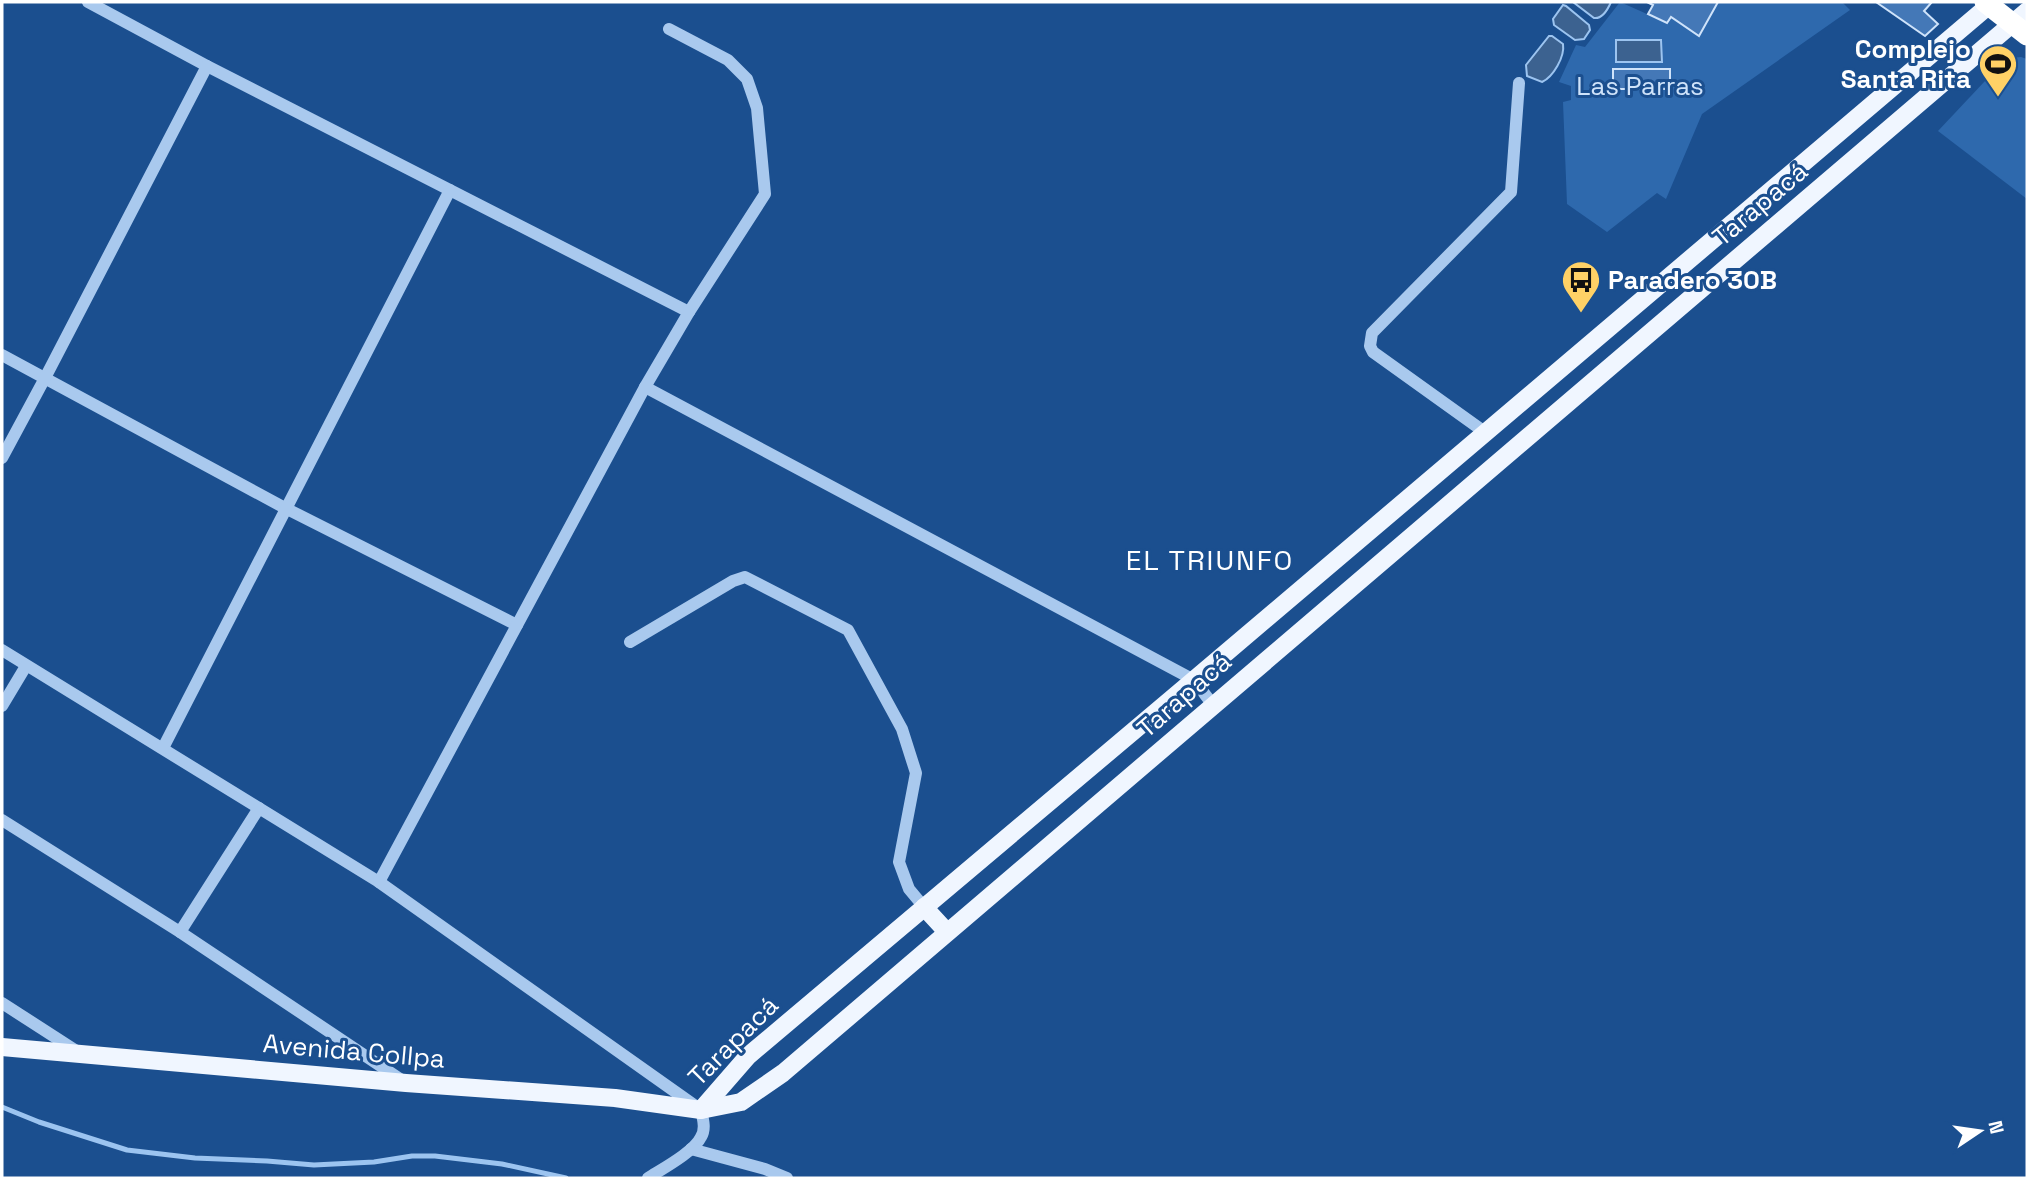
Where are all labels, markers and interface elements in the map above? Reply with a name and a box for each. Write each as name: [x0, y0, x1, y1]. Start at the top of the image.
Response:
place label: Complejo Santa Rita: [1841, 32, 1971, 96]
sports icon: Complejo Santa Rita: [1977, 43, 2019, 98]
park label: Las Parras: [1576, 69, 1704, 103]
street label: Tarapacá: [1705, 154, 1815, 254]
bus stop icon: Paradero 30B: [1560, 259, 1602, 314]
place label: Paradero 30B: [1608, 263, 1777, 297]
district label: EL TRIUNFO: [1126, 542, 1294, 578]
street label: Tarapacá: [1130, 645, 1238, 745]
street label: Tarapacá: [681, 989, 785, 1093]
street label: Avenida Collpa: [262, 1026, 447, 1076]
north arrow: [1945, 1096, 2015, 1166]
text: N: [1982, 1118, 2010, 1136]

